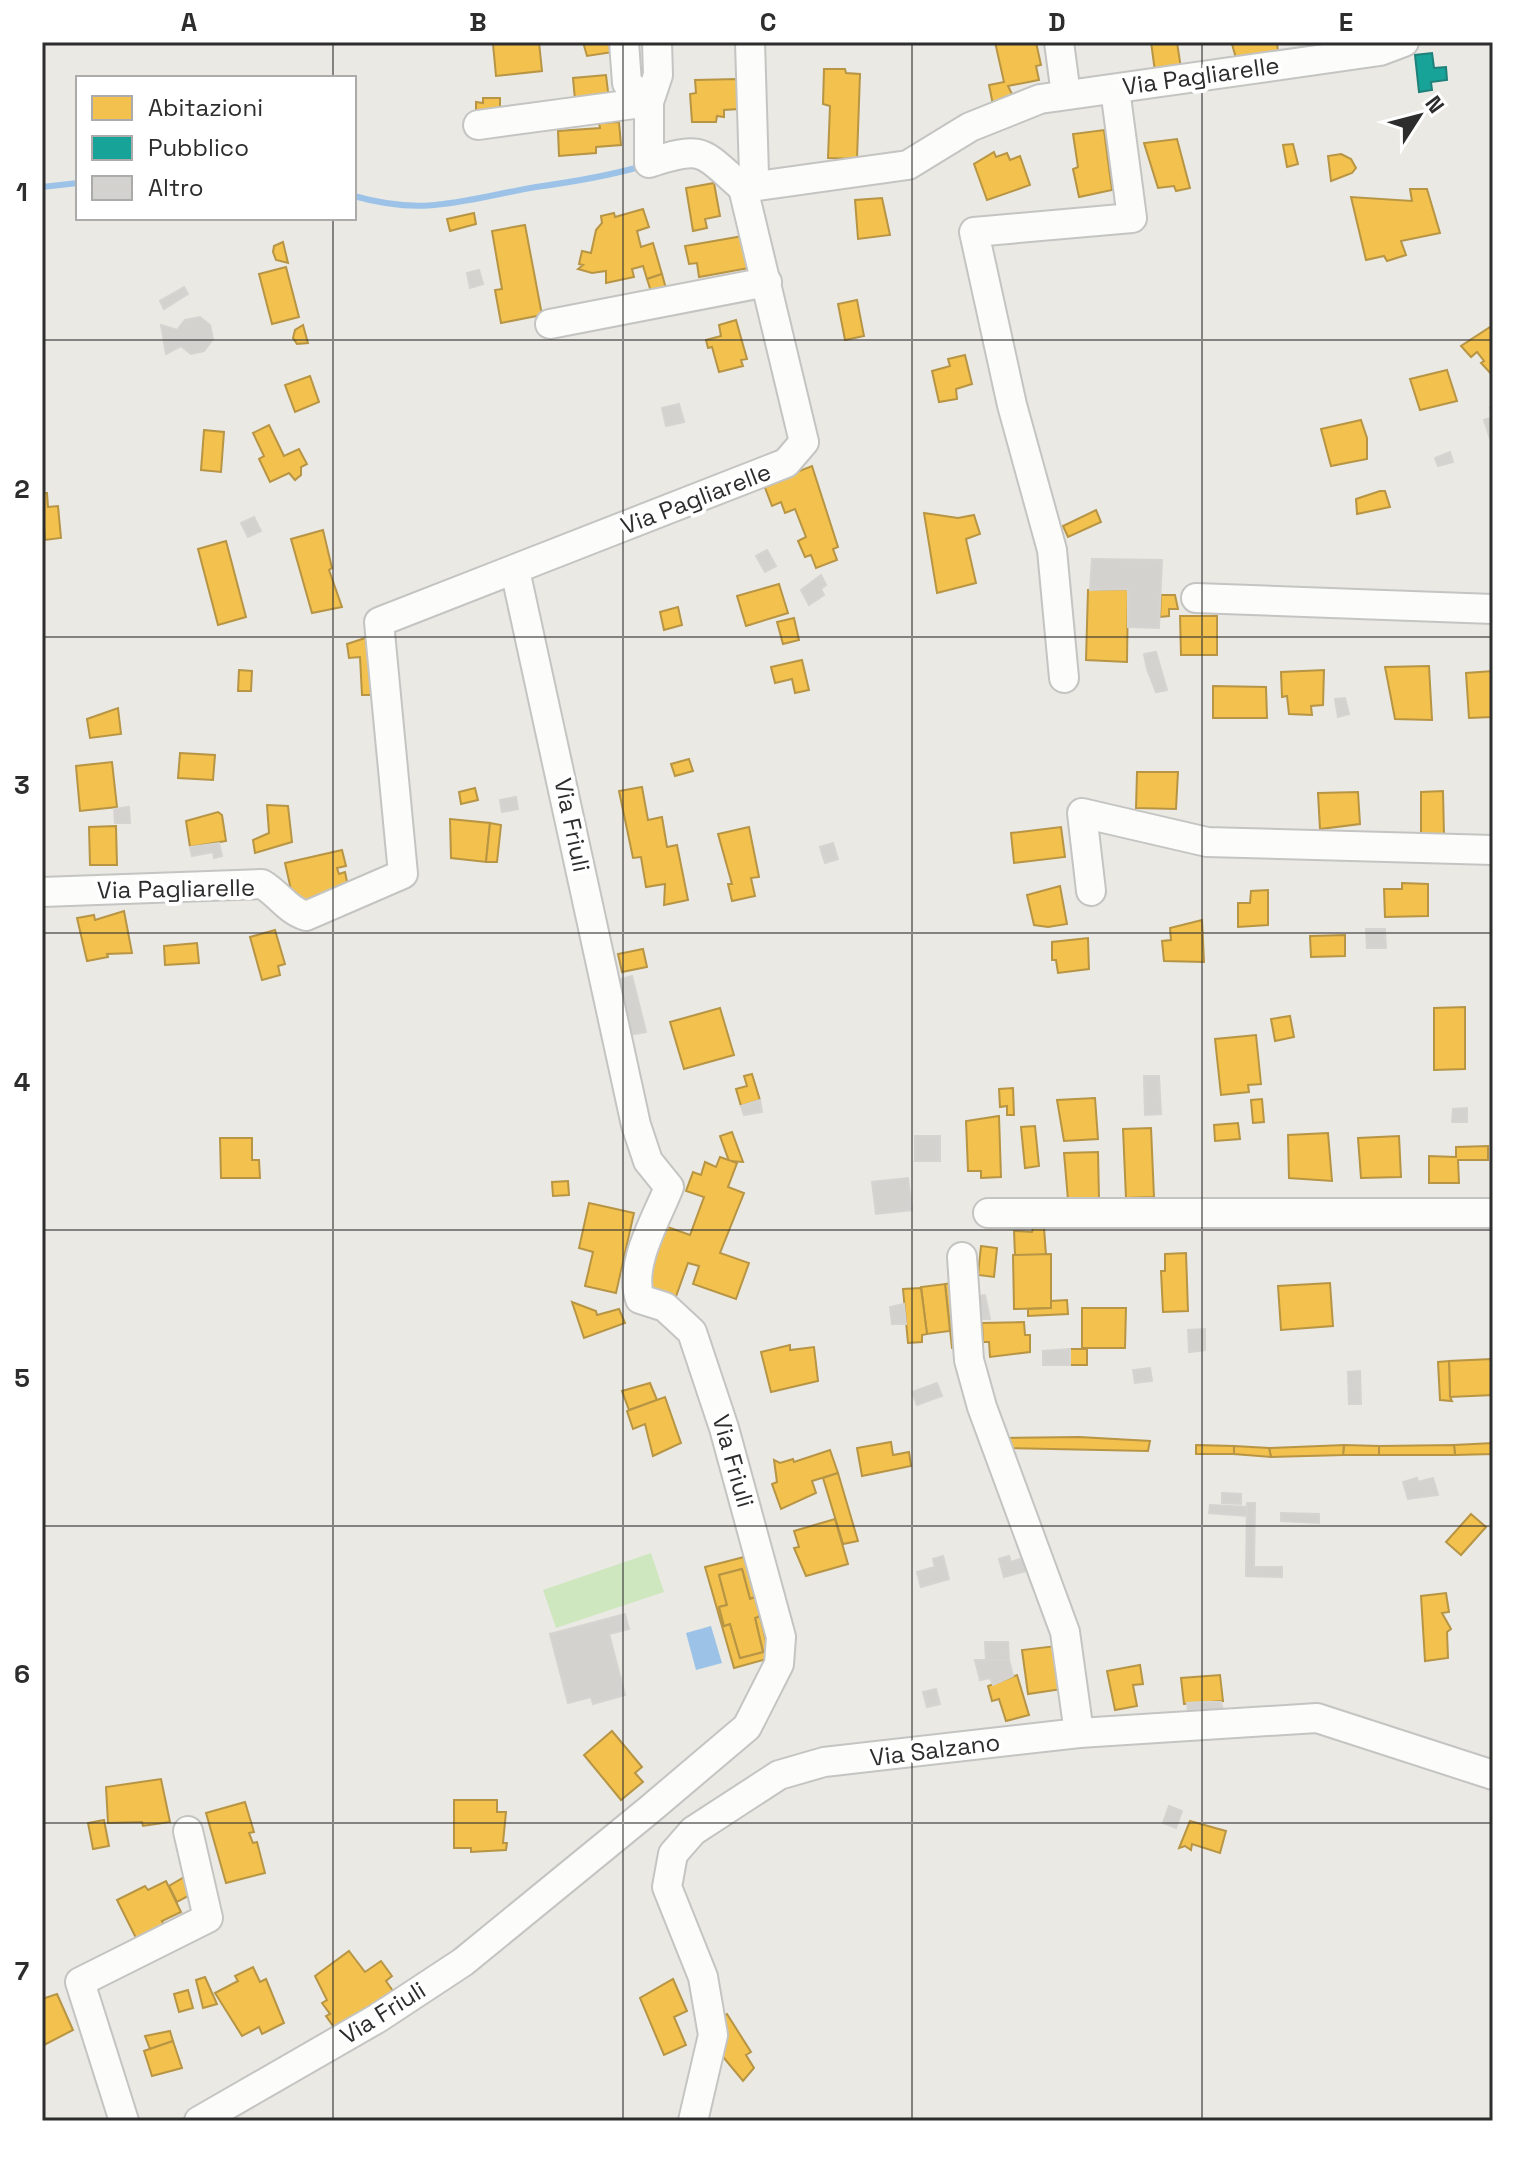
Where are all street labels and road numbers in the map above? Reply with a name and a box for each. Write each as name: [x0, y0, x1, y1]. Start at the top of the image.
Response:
street label: Via Pagliarelle: [1120, 49, 1281, 102]
street label: Via Pagliarelle: [616, 456, 775, 541]
street label: Via Friuli: [547, 775, 598, 875]
street label: Via Pagliarelle: [97, 872, 255, 905]
street label: Via Friuli: [705, 1411, 761, 1511]
street label: Via Salzano: [868, 1726, 1002, 1773]
street label: Via Friuli: [334, 1974, 431, 2051]

